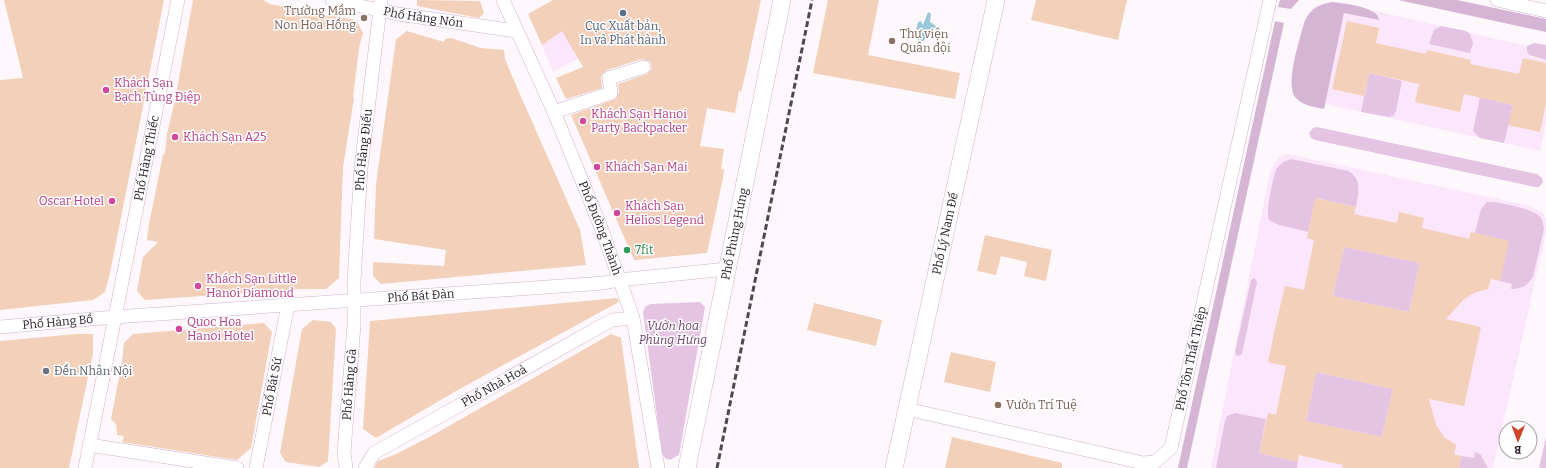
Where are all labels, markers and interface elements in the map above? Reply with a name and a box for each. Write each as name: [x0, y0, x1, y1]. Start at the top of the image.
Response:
place label: Trường Mầm Non Hoa Hồng: [274, 3, 357, 32]
street label: Phố Hàng Nón: [382, 4, 464, 30]
marker: Cục Xuất bản, In và Phát hành: [618, 8, 628, 18]
marker: Trường Mầm Non Hoa Hồng: [359, 13, 369, 23]
place label: Cục Xuất bản, In và Phát hành: [580, 18, 667, 47]
place label: Thư viện Quân đội: [900, 27, 951, 55]
marker: Thư viện Quân đội: [887, 36, 897, 46]
place label: Khách Sạn Bạch Tùng Điệp: [114, 76, 200, 104]
marker: Khách Sạn Bạch Tùng Điệp: [101, 85, 111, 95]
place label: Khách Sạn Hanoi Party Backpacker: [591, 107, 688, 135]
street label: Phố Hàng Điếu: [352, 108, 375, 191]
street label: Phố Hàng Thiếc: [131, 114, 162, 202]
marker: Khách Sạn Hanoi Party Backpacker: [578, 116, 588, 126]
place label: Khách Sạn A25: [183, 130, 266, 144]
marker: Khách Sạn A25: [170, 132, 180, 142]
place label: Khách Sạn Mai: [605, 160, 688, 174]
marker: Khách Sạn Mai: [592, 162, 602, 172]
street label: Phố Đường Thành: [576, 179, 625, 277]
street label: Phố Phùng Hưng: [718, 186, 751, 281]
street label: Phố Lý Nam Đế: [929, 191, 961, 276]
place label: Oscar Hotel: [39, 194, 105, 208]
marker: Oscar Hotel: [107, 196, 117, 206]
place label: Khách Sạn Helios Legend: [625, 199, 704, 227]
marker: Khách Sạn Helios Legend: [612, 208, 622, 218]
place label: 7fit: [635, 243, 654, 257]
marker: 7fit: [622, 245, 632, 255]
place label: Khách Sạn Little Hanoi Diamond: [206, 272, 296, 300]
marker: Khách Sạn Little Hanoi Diamond: [193, 281, 203, 291]
street label: Phố Bát Đàn: [387, 286, 455, 305]
street label: Phố Tôn Thất Thiệp: [1172, 305, 1209, 412]
street label: Phố Hàng Bồ: [22, 311, 94, 332]
place label: Quoc Hoa Hanoi Hotel: [187, 315, 254, 343]
park label: Vườn hoa Phùng Hưng: [639, 319, 707, 347]
marker: Quoc Hoa Hanoi Hotel: [174, 324, 184, 334]
street label: Phố Hàng Gà: [340, 348, 359, 421]
street label: Phố Bát Sứ: [259, 356, 285, 417]
street label: Phố Nhà Hoả: [459, 362, 530, 410]
place label: Đền Nhân Nội: [54, 363, 133, 378]
marker: Đền Nhân Nội: [41, 366, 51, 376]
place label: Vườn Trí Tuệ: [1006, 398, 1077, 412]
marker: Vườn Trí Tuệ: [993, 400, 1003, 410]
north arrow: [1498, 420, 1538, 460]
text: B: [1514, 443, 1522, 456]

